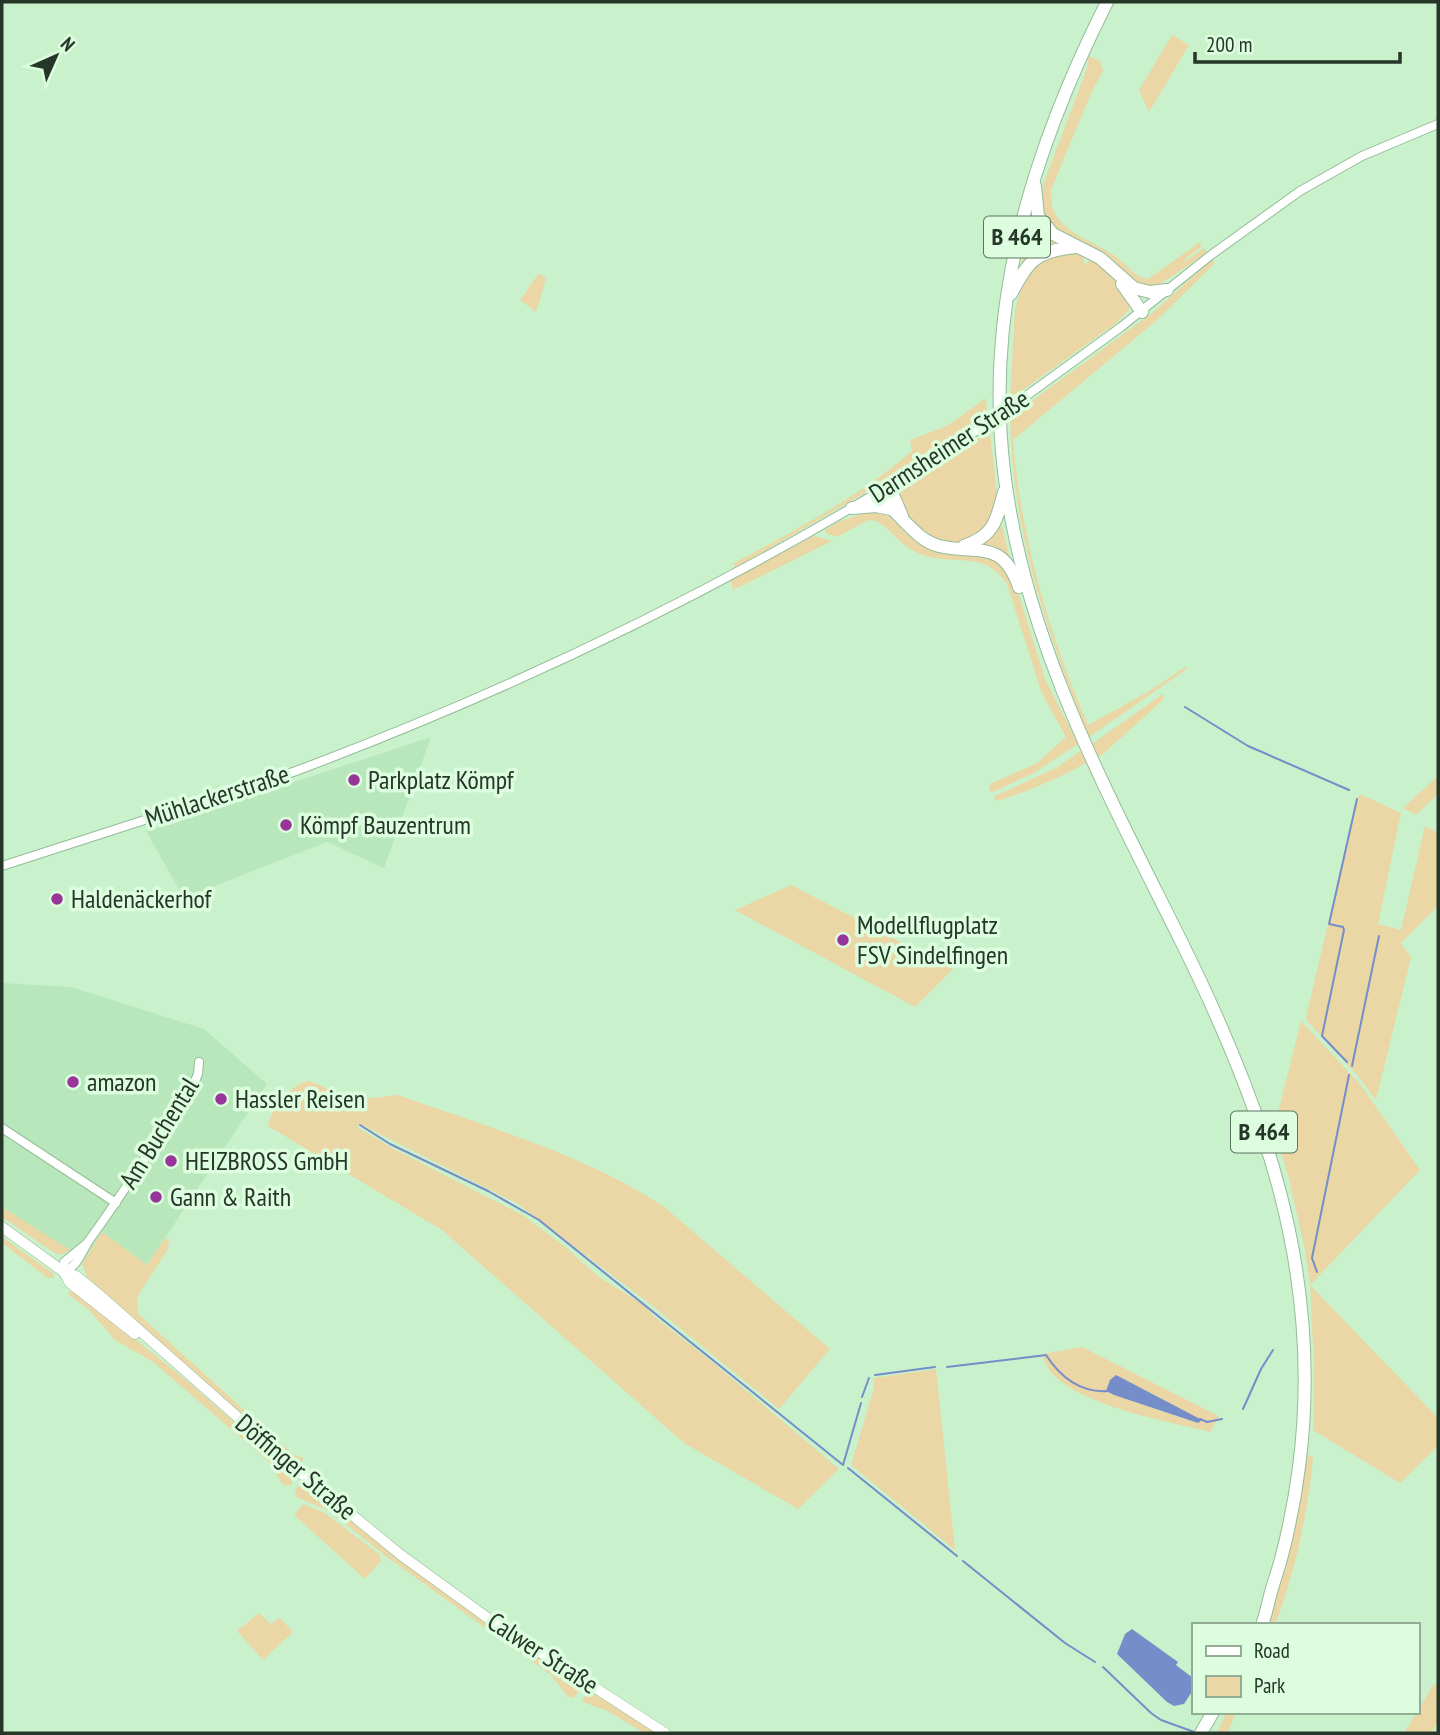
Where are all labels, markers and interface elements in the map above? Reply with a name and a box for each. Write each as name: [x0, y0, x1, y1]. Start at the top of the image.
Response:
north arrow: [21, 21, 91, 91]
scale bar: [1195, 21, 1400, 65]
text: 200 m: [1206, 31, 1252, 58]
text: N: [56, 32, 80, 56]
road number: B 464: [984, 216, 1050, 258]
street label: Darmsheimer Straße: [862, 382, 1035, 510]
street label: Mühlackerstraße: [141, 757, 293, 834]
place label: Parkplatz Kömpf: [368, 763, 515, 796]
marker: Parkplatz Kömpf: [346, 772, 362, 788]
place label: Kömpf Bauzentrum: [300, 808, 471, 841]
marker: Kömpf Bauzentrum: [278, 817, 294, 833]
place label: Haldenäckerhof: [71, 882, 213, 915]
marker: Haldenäckerhof: [49, 891, 65, 907]
place label: Modellflugplatz FSV Sindelfingen: [857, 908, 1008, 971]
marker: Modellflugplatz FSV Sindelfingen: [835, 932, 851, 948]
place label: amazon: [87, 1065, 156, 1098]
street label: Am Buchental: [112, 1071, 206, 1194]
marker: amazon: [65, 1074, 81, 1090]
place label: Hassler Reisen: [235, 1082, 365, 1115]
marker: Hassler Reisen: [213, 1091, 229, 1107]
road number: B 464: [1231, 1112, 1297, 1152]
place label: HEIZBROSS GmbH: [185, 1144, 349, 1177]
marker: HEIZBROSS GmbH: [163, 1153, 179, 1169]
place label: Gann & Raith: [170, 1180, 291, 1213]
marker: Gann & Raith: [148, 1189, 164, 1205]
street label: Döffinger Straße: [229, 1406, 364, 1527]
street label: Calwer Straße: [482, 1604, 605, 1701]
legend: [1192, 1623, 1419, 1714]
text: Road: [1254, 1637, 1290, 1664]
text: Park: [1254, 1672, 1285, 1699]

